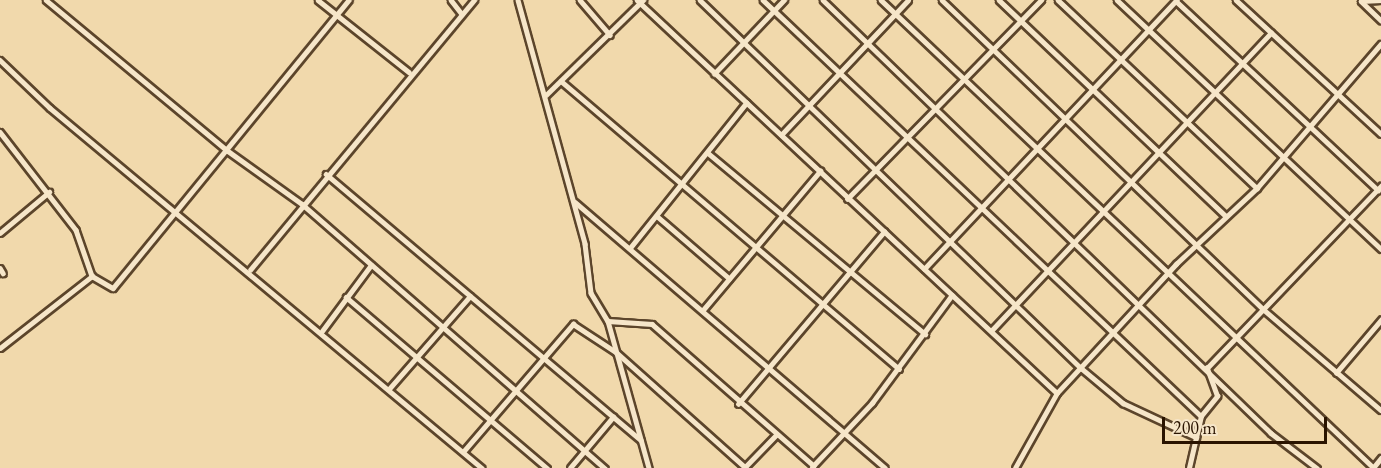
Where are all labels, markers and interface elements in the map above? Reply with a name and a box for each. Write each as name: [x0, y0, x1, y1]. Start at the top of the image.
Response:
scale bar: [1165, 405, 1330, 443]
text: 200 m: [1173, 416, 1217, 439]

